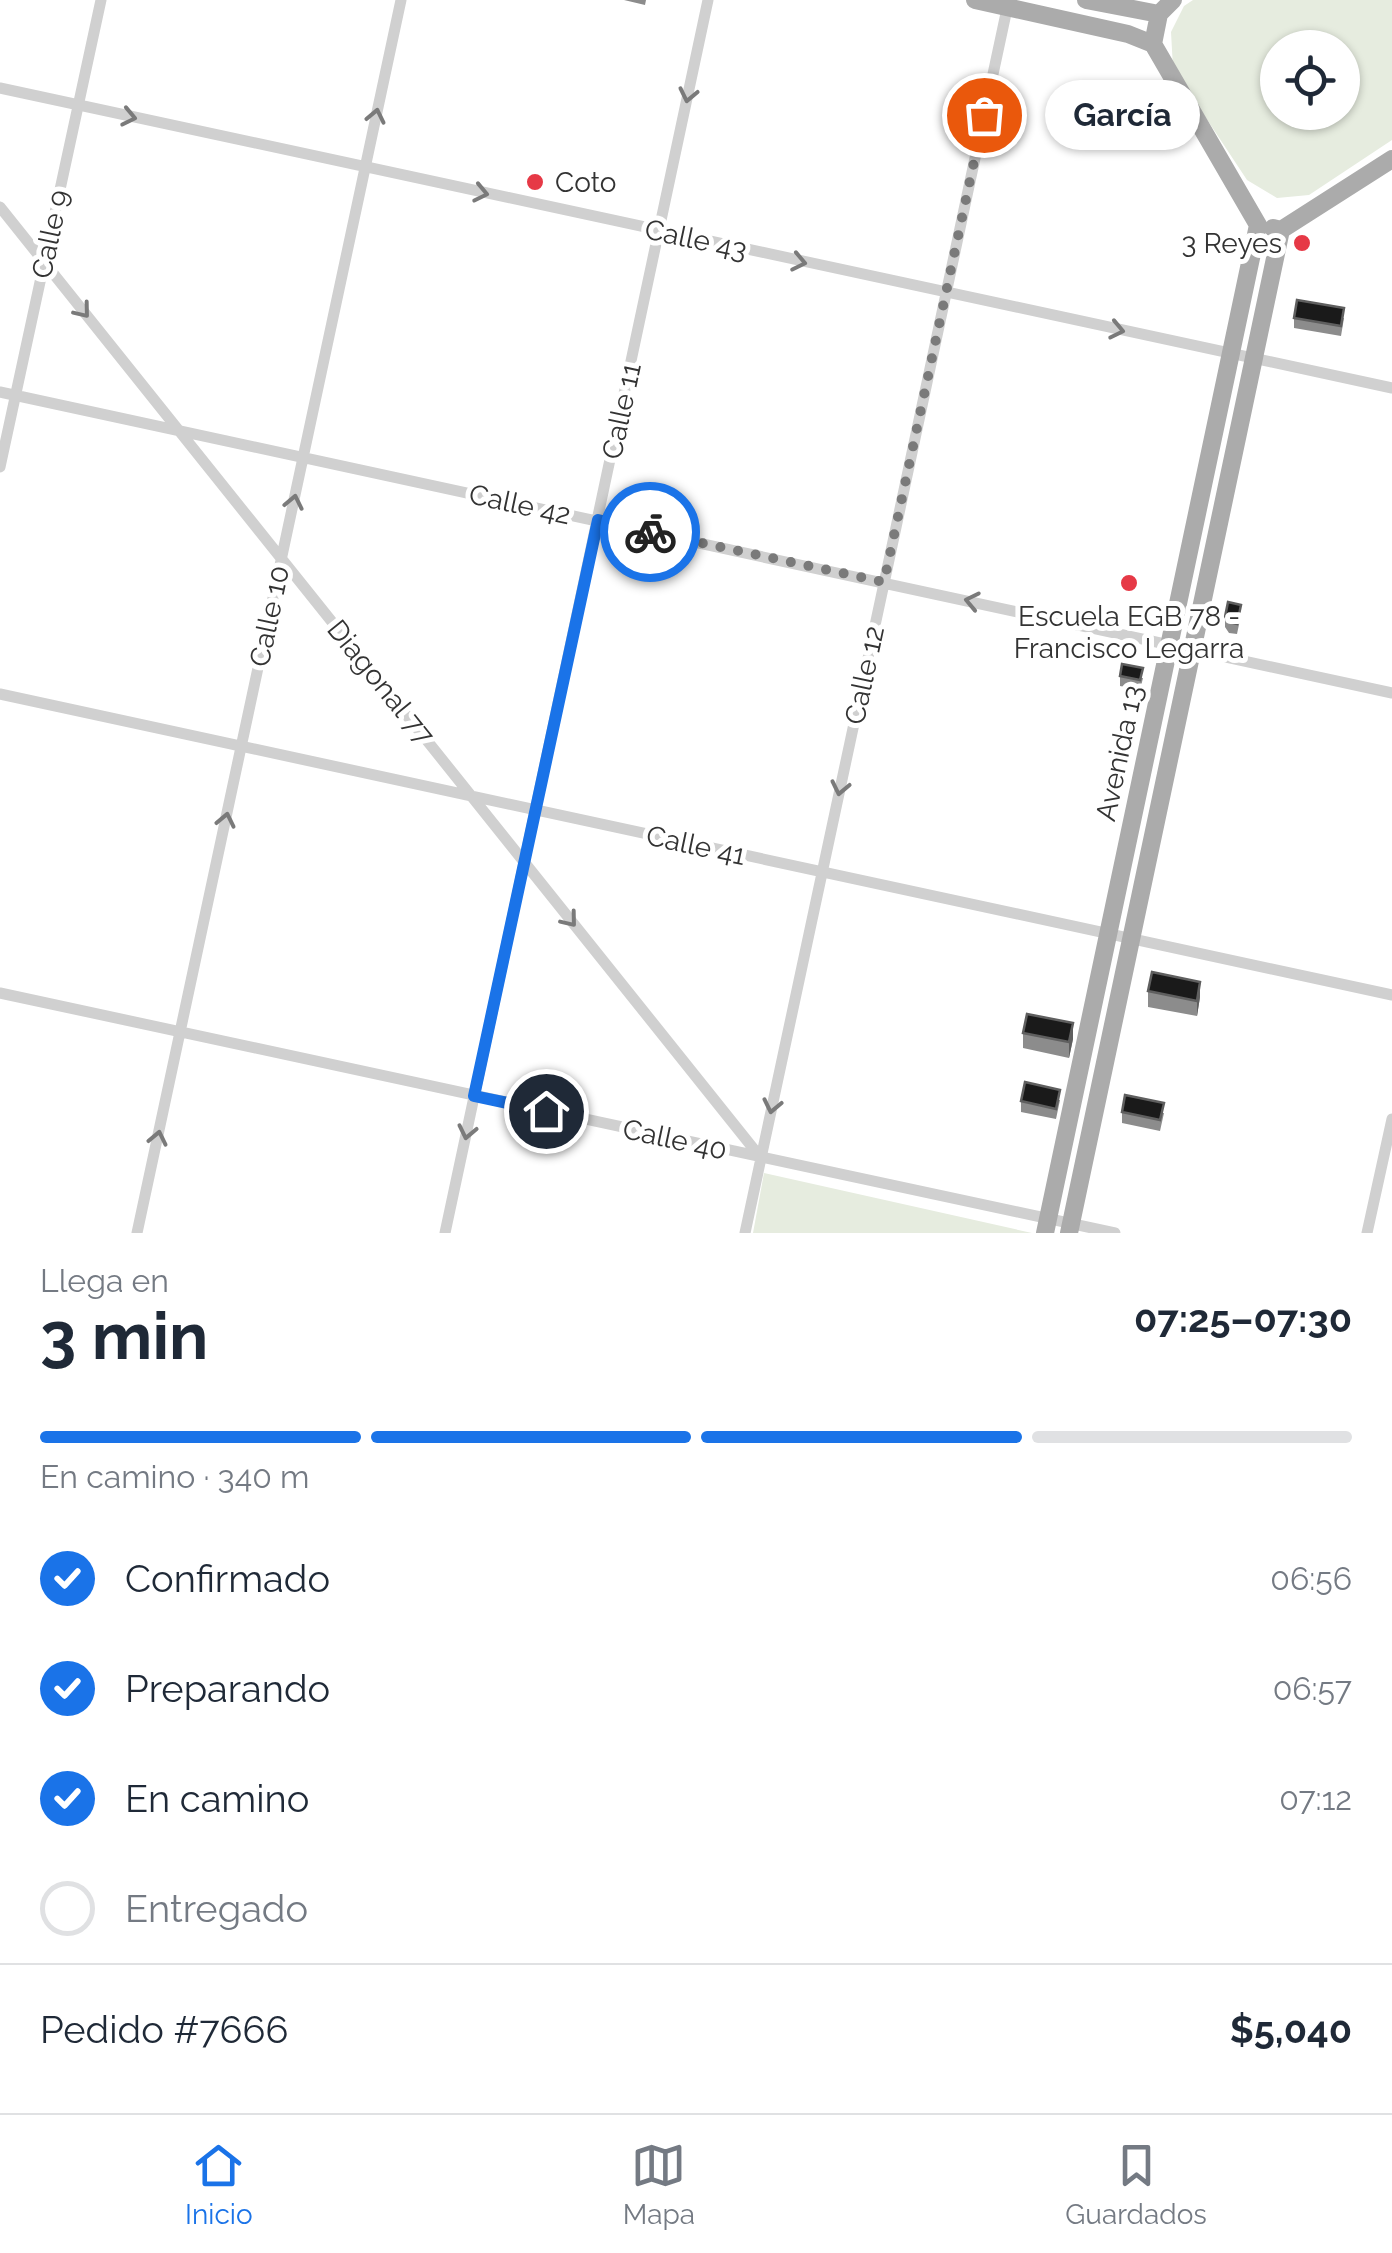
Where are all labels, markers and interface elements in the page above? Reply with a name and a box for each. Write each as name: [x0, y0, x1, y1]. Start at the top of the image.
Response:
map controls: [1260, 30, 1360, 130]
button: locate: [1260, 30, 1360, 130]
pin: [942, 73, 1027, 158]
callout: García: [1044, 80, 1199, 150]
one-way arrow: [678, 87, 699, 104]
icon: bag: [957, 88, 1012, 143]
text: García: [1073, 96, 1172, 133]
one-way arrow: [120, 106, 137, 127]
one-way arrow: [364, 108, 385, 125]
place label: Coto: [555, 166, 616, 199]
marker: Coto: [524, 171, 546, 193]
one-way arrow: [472, 182, 489, 203]
street label: Calle 9: [25, 187, 76, 281]
street label: Calle 43: [642, 213, 750, 266]
place label: 3 Reyes: [1181, 227, 1282, 260]
marker: 3 Reyes: [1291, 232, 1313, 254]
one-way arrow: [790, 250, 807, 271]
one-way arrow: [71, 299, 89, 317]
one-way arrow: [1108, 319, 1125, 340]
street label: Calle 11: [595, 360, 648, 462]
street label: Calle 42: [466, 478, 574, 531]
courier: [600, 482, 700, 582]
one-way arrow: [282, 494, 303, 511]
icon: bike: [623, 505, 678, 560]
street label: Calle 10: [243, 563, 296, 670]
marker: Escuela EGB 78 - Francisco Legarra: [1118, 572, 1140, 594]
one-way arrow: [964, 592, 981, 613]
place label: Escuela EGB 78 - Francisco Legarra: [1014, 600, 1244, 665]
street label: Diagonal 77: [320, 613, 441, 751]
street label: Calle 12: [838, 623, 891, 727]
street label: Avenida 13: [1089, 682, 1150, 824]
one-way arrow: [831, 779, 852, 796]
one-way arrow: [214, 812, 235, 829]
street label: Calle 41: [643, 819, 749, 872]
one-way arrow: [558, 908, 576, 926]
pin: [504, 1069, 589, 1154]
icon: home: [519, 1084, 574, 1139]
one-way arrow: [763, 1097, 784, 1114]
street label: Calle 40: [620, 1112, 730, 1167]
one-way arrow: [457, 1123, 478, 1140]
one-way arrow: [146, 1130, 167, 1147]
text: Llega en: [40, 1262, 169, 1299]
text: 07:25–07:30: [1134, 1296, 1352, 1341]
text: 3 min: [40, 1298, 208, 1374]
text: En camino · 340 m: [40, 1458, 309, 1495]
icon: check: [40, 1551, 95, 1606]
text: Confirmado: [125, 1556, 330, 1601]
text: 06:56: [1270, 1560, 1352, 1597]
icon: check: [40, 1661, 95, 1716]
text: Preparando: [125, 1666, 330, 1711]
text: 06:57: [1273, 1670, 1352, 1707]
icon: check: [40, 1771, 95, 1826]
text: En camino: [125, 1776, 309, 1821]
text: 07:12: [1279, 1780, 1352, 1817]
text: Entregado: [125, 1886, 308, 1931]
text: Pedido #7666: [40, 2007, 288, 2052]
text: $5,040: [1230, 2007, 1352, 2052]
tab: Inicio: [185, 2138, 253, 2231]
tab: Mapa: [623, 2138, 695, 2231]
tab: Guardados: [1065, 2138, 1207, 2231]

